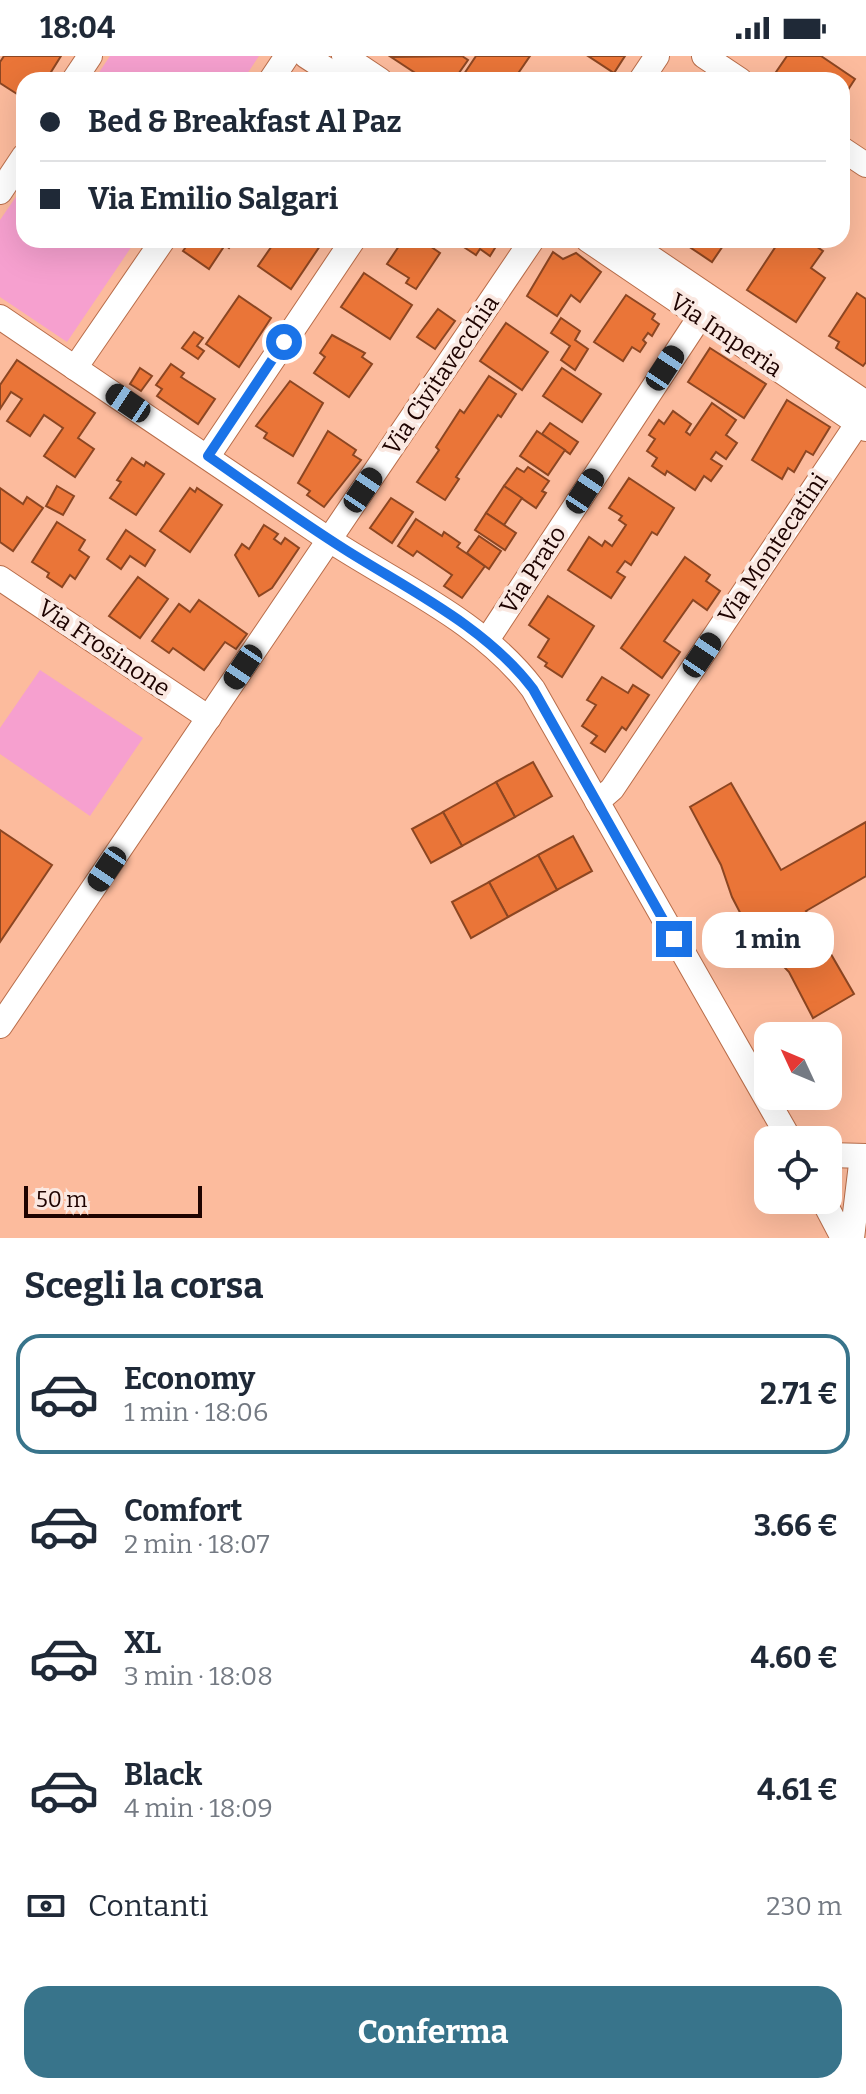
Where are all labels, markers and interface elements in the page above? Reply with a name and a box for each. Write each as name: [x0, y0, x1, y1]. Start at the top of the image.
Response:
text: 18:04: [40, 10, 115, 46]
text: Bed & Breakfast Al Paz: [88, 104, 402, 140]
text: Via Emilio Salgari: [88, 181, 338, 217]
street label: Via Imperia: [665, 287, 787, 383]
street label: Via Civitavecchia: [377, 290, 505, 460]
route start: [266, 324, 302, 360]
car: [642, 341, 688, 395]
car: [101, 380, 155, 426]
car: [340, 463, 386, 517]
car: [562, 464, 608, 518]
street label: Via Montecatini: [712, 468, 834, 628]
street label: Via Prato: [494, 521, 572, 619]
street label: Via Frosinone: [33, 594, 175, 702]
car: [679, 628, 725, 682]
car: [220, 640, 266, 694]
car: [84, 842, 130, 896]
callout: 1 min: [702, 911, 834, 967]
route end: [656, 921, 692, 957]
text: 1 min: [735, 924, 801, 955]
north arrow: [754, 1022, 842, 1110]
map controls: [754, 1022, 842, 1214]
button: locate: [754, 1126, 842, 1214]
scale bar: [24, 1182, 202, 1218]
text: 50 m: [36, 1186, 87, 1213]
text: Scegli la corsa: [24, 1264, 263, 1308]
icon: car: [28, 1358, 100, 1430]
text: Economy: [124, 1361, 255, 1397]
text: 2.71 €: [760, 1376, 838, 1412]
text: 1 min · 18:06: [124, 1397, 268, 1428]
icon: car: [28, 1490, 100, 1562]
text: Comfort: [124, 1493, 242, 1529]
text: 3.66 €: [754, 1508, 838, 1544]
text: 2 min · 18:07: [124, 1529, 270, 1560]
icon: car: [28, 1622, 100, 1694]
text: XL: [124, 1625, 161, 1661]
text: 4.60 €: [750, 1640, 838, 1676]
text: 3 min · 18:08: [124, 1661, 273, 1692]
icon: car: [28, 1754, 100, 1826]
text: Black: [124, 1757, 202, 1793]
text: 4.61 €: [757, 1772, 838, 1808]
text: 4 min · 18:09: [124, 1793, 273, 1824]
icon: cash: [24, 1884, 68, 1928]
text: Contanti: [88, 1888, 209, 1924]
text: 230 m: [766, 1891, 842, 1922]
button: Conferma: [24, 1986, 842, 2078]

